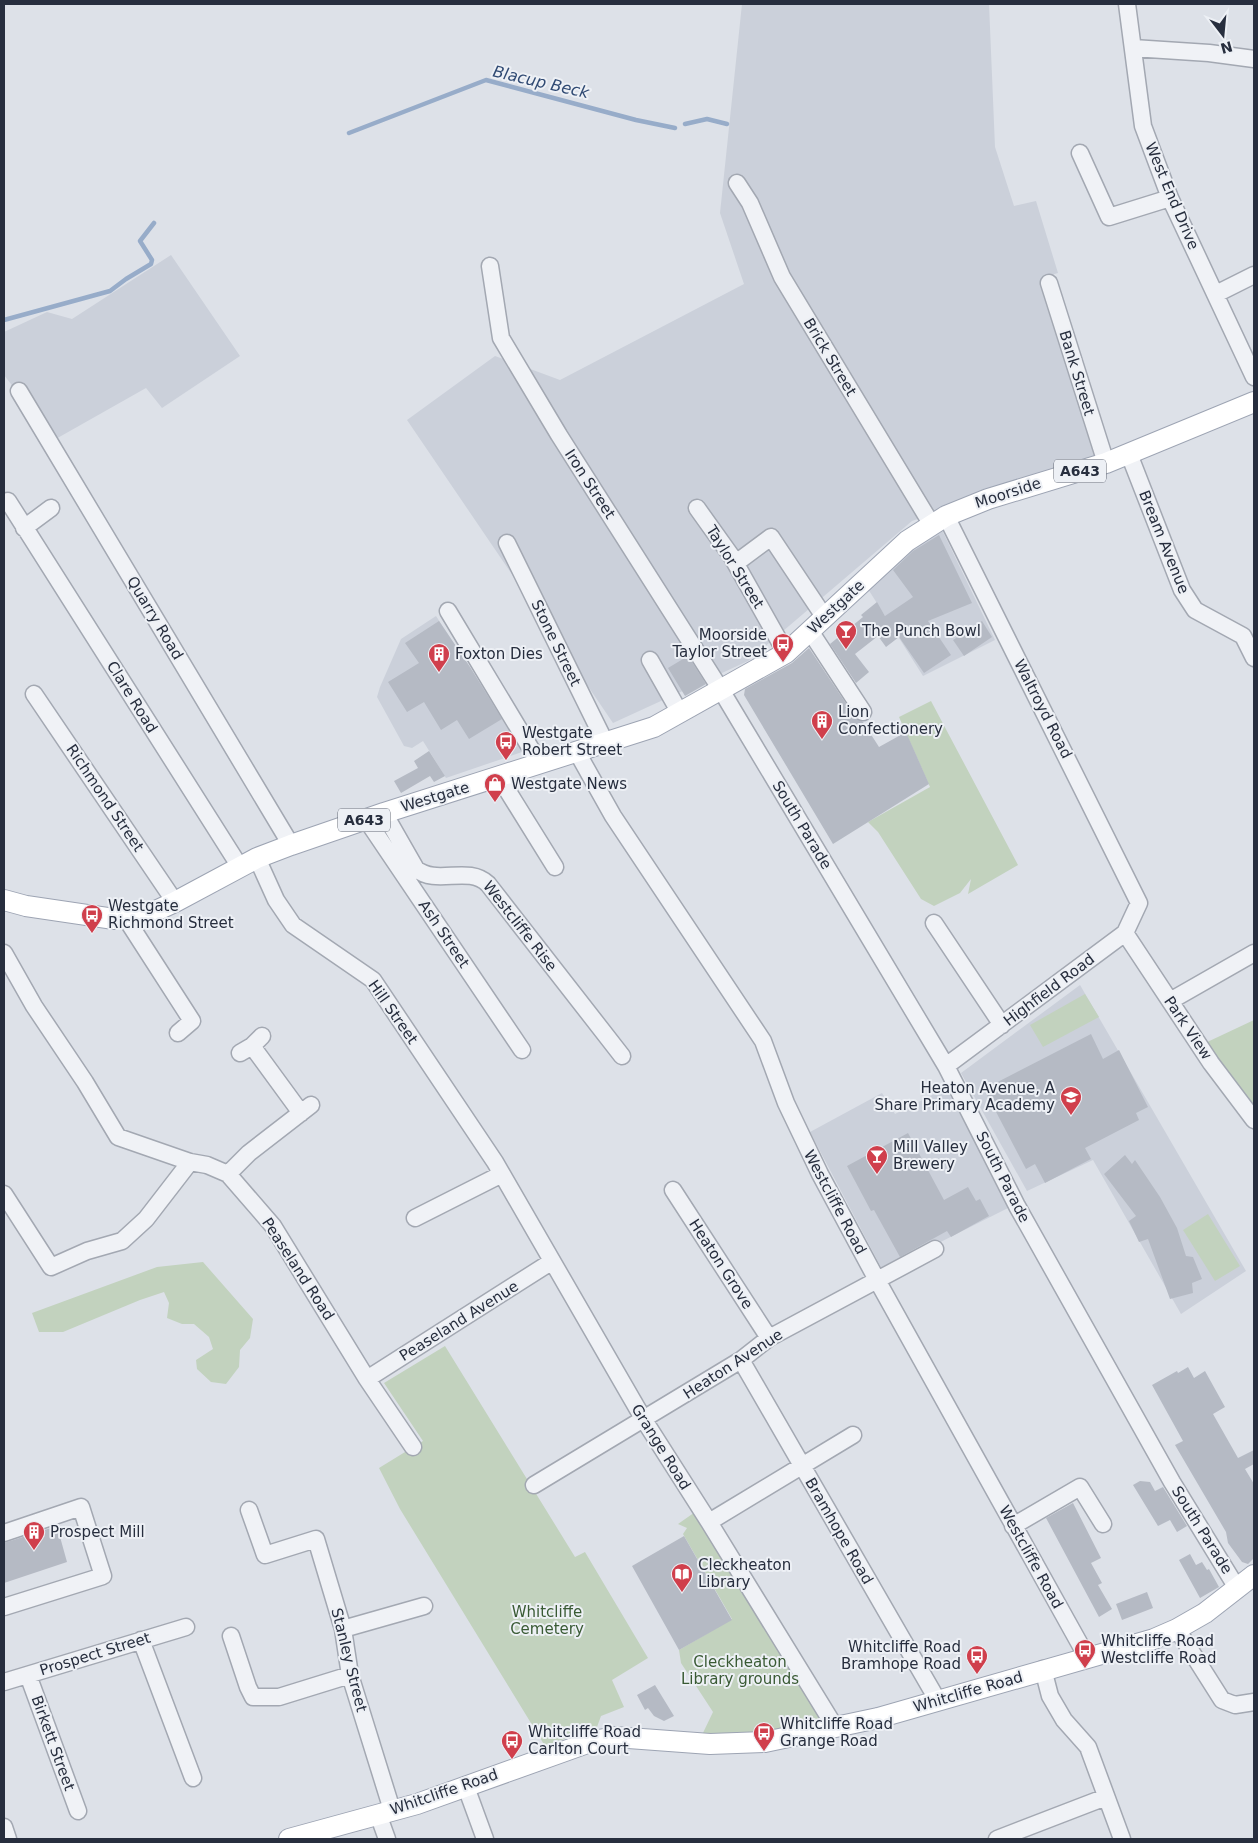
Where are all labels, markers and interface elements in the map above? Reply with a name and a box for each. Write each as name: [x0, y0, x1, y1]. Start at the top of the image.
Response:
north arrow: [1198, 10, 1248, 60]
text: N: [1219, 38, 1234, 57]
water label: Blacup Beck: [491, 62, 592, 102]
street label: West End Drive: [1141, 140, 1203, 252]
street label: Brick Street: [800, 315, 860, 399]
street label: Bank Street: [1056, 328, 1099, 418]
street label: Iron Street: [561, 446, 619, 522]
road number: A643: [1054, 460, 1106, 482]
street label: Moorside: [973, 474, 1043, 512]
street label: Bream Avenue: [1135, 488, 1193, 596]
street label: Taylor Street: [702, 521, 768, 612]
street label: Quarry Road: [123, 573, 187, 663]
street label: Westgate: [804, 576, 868, 638]
street label: Stone Street: [527, 597, 585, 689]
bar icon: The Punch Bowl: [834, 619, 858, 650]
place label: The Punch Bowl: [861, 622, 981, 640]
place label: Moorside Taylor Street: [671, 626, 767, 661]
bus stop icon: Moorside Taylor Street: [771, 632, 795, 663]
building icon: Foxton Dies: [427, 642, 451, 673]
place label: Foxton Dies: [455, 645, 543, 663]
street label: Waltroyd Road: [1010, 656, 1076, 762]
street label: Clare Road: [103, 658, 161, 736]
place label: Lion Confectionery: [838, 703, 943, 738]
building icon: Lion Confectionery: [810, 709, 834, 740]
place label: Westgate Robert Street: [522, 724, 622, 759]
bus stop icon: Westgate Robert Street: [494, 730, 518, 761]
street label: Richmond Street: [62, 741, 148, 855]
shop icon: Westgate News: [483, 772, 507, 803]
place label: Westgate News: [511, 775, 627, 793]
street label: South Parade: [769, 777, 835, 873]
street label: Westgate: [399, 778, 471, 816]
road number: A643: [338, 808, 390, 832]
street label: Westcliffe Rise: [479, 877, 561, 975]
place label: Westgate Richmond Street: [108, 897, 234, 932]
street label: Ash Street: [415, 897, 473, 971]
bus stop icon: Westgate Richmond Street: [80, 903, 104, 934]
street label: Highfield Road: [1000, 950, 1098, 1030]
street label: Hill Street: [364, 976, 422, 1048]
street label: Park View: [1160, 993, 1216, 1063]
place label: Heaton Avenue, A Share Primary Academy: [875, 1079, 1056, 1114]
school or university icon: Heaton Avenue, A Share Primary Academy: [1059, 1085, 1083, 1116]
street label: South Parade: [972, 1128, 1034, 1226]
place label: Mill Valley Brewery: [893, 1138, 968, 1173]
bar icon: Mill Valley Brewery: [865, 1144, 889, 1175]
street label: Westcliffe Road: [800, 1147, 870, 1257]
street label: Peaseland Road: [258, 1214, 338, 1324]
street label: Heaton Grove: [685, 1216, 757, 1312]
street label: Peaseland Avenue: [396, 1277, 522, 1365]
street label: Heaton Avenue: [680, 1325, 786, 1403]
street label: Grange Road: [627, 1401, 695, 1493]
street label: Bramhope Road: [801, 1474, 877, 1588]
street label: South Parade: [1168, 1483, 1236, 1577]
street label: Westcliffe Road: [995, 1502, 1067, 1612]
building icon: Prospect Mill: [22, 1520, 46, 1551]
place label: Prospect Mill: [50, 1523, 145, 1541]
place label: Cleckheaton Library: [698, 1556, 791, 1591]
library icon: Cleckheaton Library: [670, 1562, 694, 1593]
park label: Whitcliffe Cemetery: [510, 1603, 584, 1638]
street label: Stanley Street: [327, 1606, 371, 1714]
street label: Prospect Street: [37, 1629, 153, 1679]
place label: Whitcliffe Road Westcliffe Road: [1101, 1632, 1216, 1667]
place label: Whitcliffe Road Bramhope Road: [841, 1638, 961, 1673]
bus stop icon: Whitcliffe Road Westcliffe Road: [1073, 1638, 1097, 1669]
bus stop icon: Whitcliffe Road Bramhope Road: [965, 1644, 989, 1675]
park label: Cleckheaton Library grounds: [681, 1653, 799, 1688]
street label: Whitcliffe Road: [911, 1668, 1025, 1716]
street label: Birkett Street: [27, 1693, 79, 1793]
place label: Whitcliffe Road Grange Road: [780, 1715, 893, 1750]
bus stop icon: Whitcliffe Road Grange Road: [752, 1721, 776, 1752]
place label: Whitcliffe Road Carlton Court: [528, 1723, 641, 1758]
bus stop icon: Whitcliffe Road Carlton Court: [500, 1729, 524, 1760]
street label: Whitcliffe Road: [388, 1765, 500, 1819]

